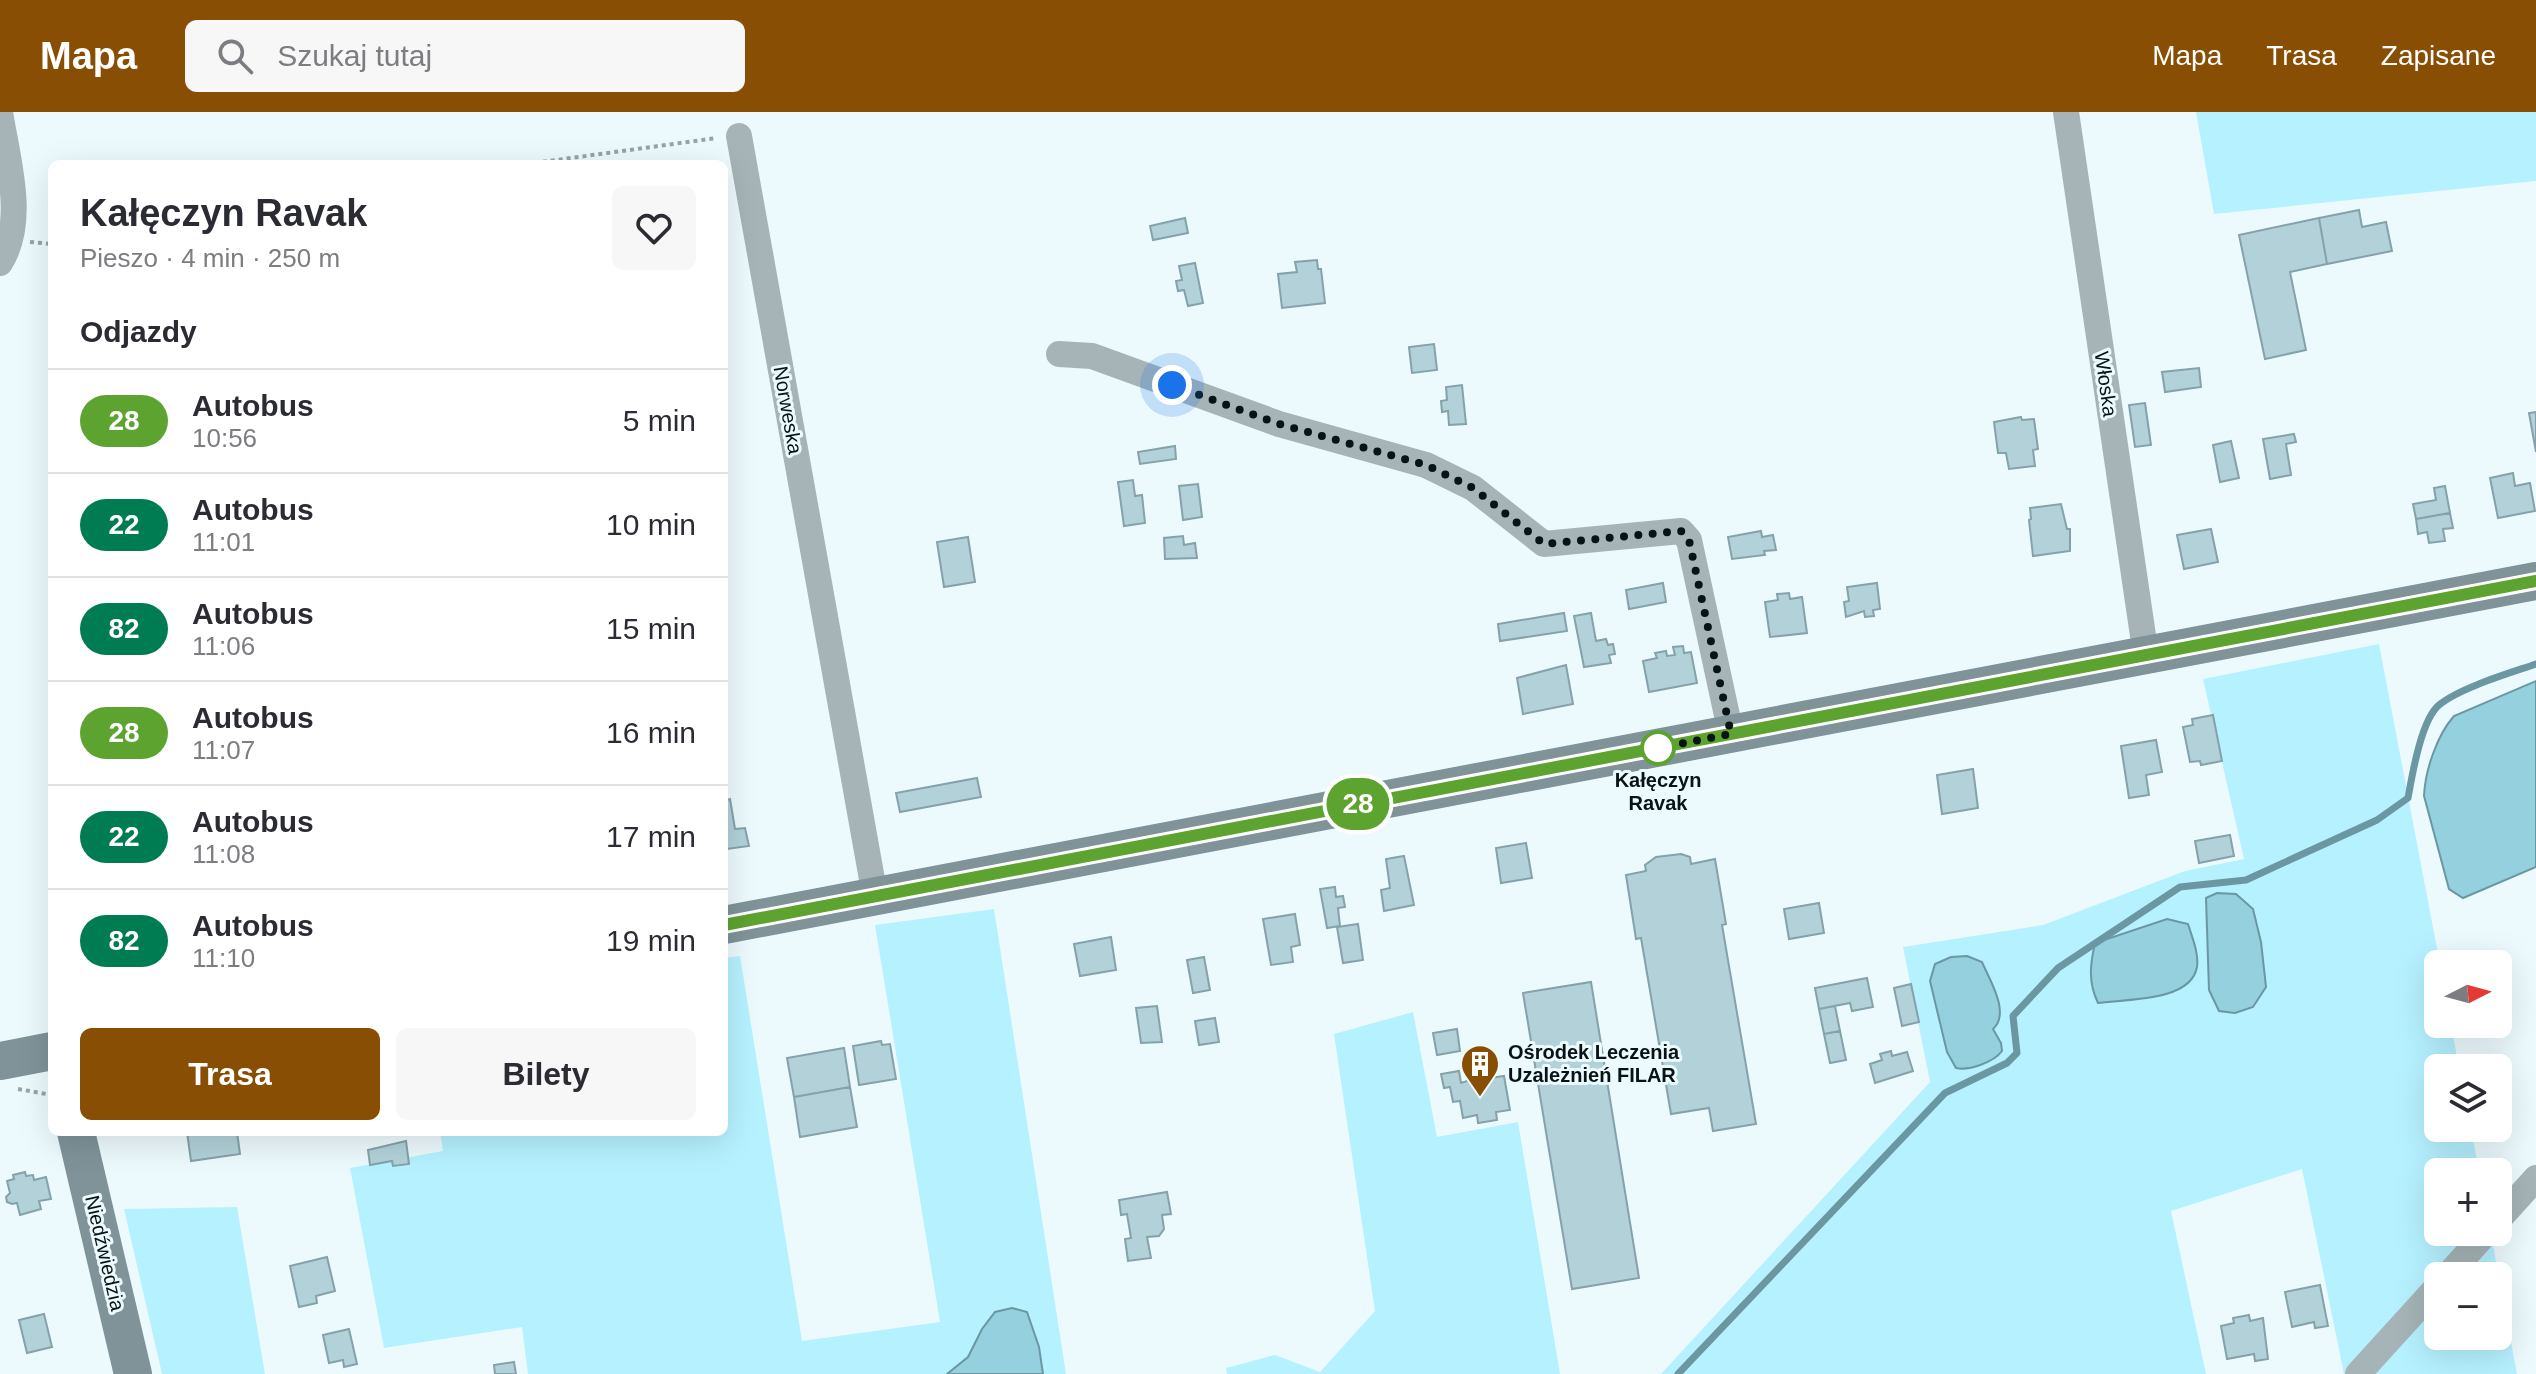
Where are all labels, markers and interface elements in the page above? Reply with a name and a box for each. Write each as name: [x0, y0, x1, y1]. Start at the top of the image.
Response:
search box: [185, 20, 745, 92]
icon: search: [213, 34, 257, 78]
text: Mapa: [40, 35, 137, 77]
text: Szukaj tutaj: [277, 39, 432, 72]
text: Mapa: [2152, 40, 2222, 71]
text: Trasa: [2266, 40, 2337, 71]
text: Zapisane: [2381, 40, 2496, 71]
button: heart: [612, 186, 696, 270]
text: Kałęczyn Ravak: [80, 192, 367, 234]
text: Pieszo · 4 min · 250 m: [80, 243, 340, 273]
text: Odjazdy: [80, 315, 197, 348]
street label: Włoska: [2091, 350, 2122, 419]
street label: Norweska: [769, 364, 807, 457]
your location: [1152, 365, 1192, 405]
text: Autobus: [192, 389, 314, 422]
text: 5 min: [623, 404, 696, 437]
text: 28: [108, 405, 140, 436]
text: 10:56: [192, 423, 257, 453]
text: Autobus: [192, 493, 314, 526]
text: 10 min: [606, 508, 696, 541]
text: 22: [108, 509, 140, 540]
text: 11:01: [192, 527, 255, 557]
text: Autobus: [192, 597, 314, 630]
text: 15 min: [606, 612, 696, 645]
text: 82: [108, 613, 140, 644]
text: 11:06: [192, 631, 255, 661]
text: Autobus: [192, 701, 314, 734]
text: 16 min: [606, 716, 696, 749]
text: 28: [108, 717, 140, 748]
marker: Kałęczyn Ravak: [1641, 731, 1675, 765]
text: 11:07: [192, 735, 255, 765]
place label: Kałęczyn Ravak: [1615, 769, 1701, 814]
line badge: 28: [1322, 778, 1394, 830]
text: 28: [1342, 788, 1374, 819]
text: Autobus: [192, 805, 314, 838]
text: 17 min: [606, 820, 696, 853]
text: 22: [108, 821, 140, 852]
text: 11:08: [192, 839, 255, 869]
text: Autobus: [192, 909, 314, 942]
text: 19 min: [606, 924, 696, 957]
text: 82: [108, 925, 140, 956]
text: 11:10: [192, 943, 255, 973]
north arrow: [2424, 950, 2512, 1038]
map controls: [2424, 950, 2512, 1350]
button: Trasa: [80, 1028, 380, 1120]
button: Bilety: [396, 1028, 696, 1120]
place label: Ośrodek Leczenia Uzależnień FILAR: [1508, 1041, 1680, 1086]
building icon: Ośrodek Leczenia Uzależnień FILAR: [1459, 1043, 1501, 1098]
button: layers: [2424, 1054, 2512, 1142]
button: +: [2424, 1158, 2512, 1246]
street label: Niedźwiedzia: [81, 1193, 129, 1314]
button: −: [2424, 1262, 2512, 1350]

